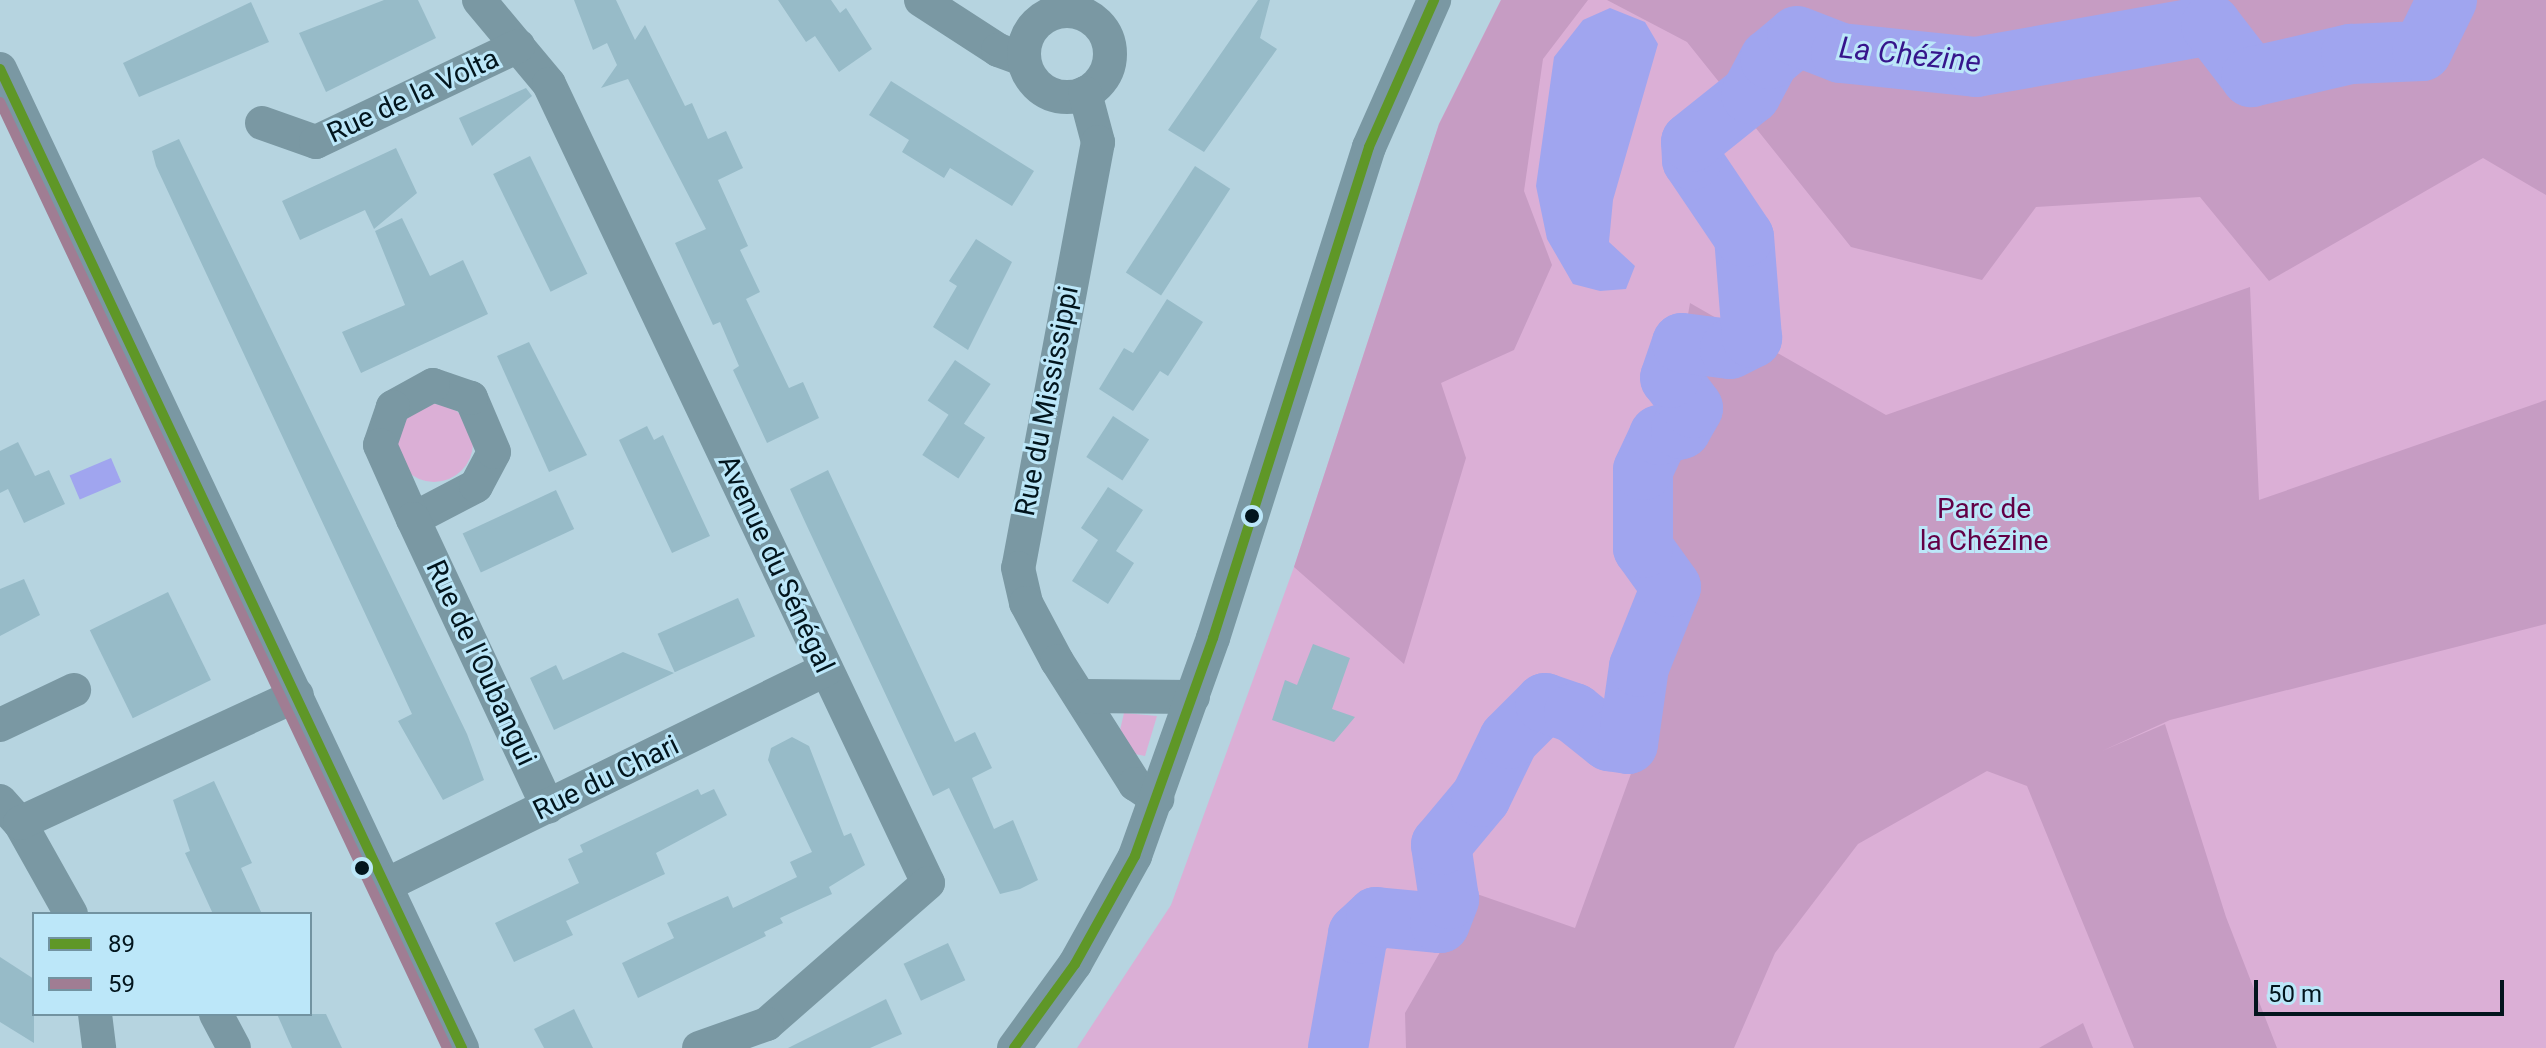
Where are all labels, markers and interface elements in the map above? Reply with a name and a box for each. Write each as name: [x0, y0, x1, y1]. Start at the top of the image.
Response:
water label: La Chézine: [1837, 30, 1983, 80]
street label: Rue de la Volta: [322, 42, 504, 150]
street label: Rue du Mississippi: [1008, 283, 1086, 519]
street label: Avenue du Sénégal: [711, 450, 841, 678]
park label: Parc de la Chézine: [1920, 492, 2048, 558]
unlabelled marker: [1244, 508, 1260, 524]
street label: Rue de l'Oubangui: [419, 555, 543, 771]
street label: Rue du Chari: [528, 728, 684, 828]
unlabelled marker: [354, 860, 370, 876]
legend: [32, 912, 312, 1016]
text: 89: [108, 930, 135, 958]
scale bar: [2258, 964, 2508, 1014]
text: 59: [108, 970, 135, 998]
text: 50 m: [2268, 980, 2322, 1008]

